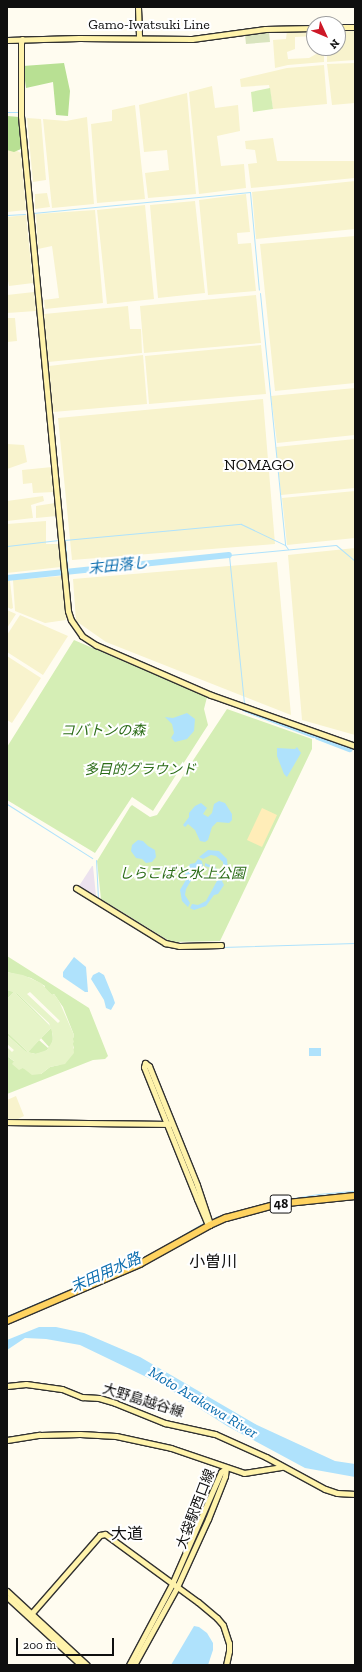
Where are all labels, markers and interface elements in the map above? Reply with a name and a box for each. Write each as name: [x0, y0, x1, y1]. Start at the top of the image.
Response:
north arrow: [306, 16, 346, 56]
street label: Gamo-Iwatsuki Line: [88, 17, 210, 33]
text: N: [327, 36, 342, 52]
district label: NOMAGO: [221, 455, 297, 475]
water label: 末田落し: [87, 554, 149, 578]
park label: コバトンの森: [61, 723, 145, 739]
park label: 多目的グラウンド: [84, 762, 196, 778]
park label: しらこばと水上公園: [119, 866, 245, 882]
road number: 48: [269, 1193, 293, 1215]
water label: 末田用水路: [68, 1250, 144, 1296]
district label: 小曽川: [189, 1252, 237, 1272]
water label: Moto Arakawa River: [145, 1363, 261, 1443]
street label: 大野島越谷線: [100, 1381, 186, 1421]
street label: 大袋駅西口線: [173, 1467, 219, 1551]
district label: 大道: [111, 1524, 143, 1544]
scale bar: [18, 1630, 116, 1656]
text: 200 m: [23, 1638, 56, 1652]

